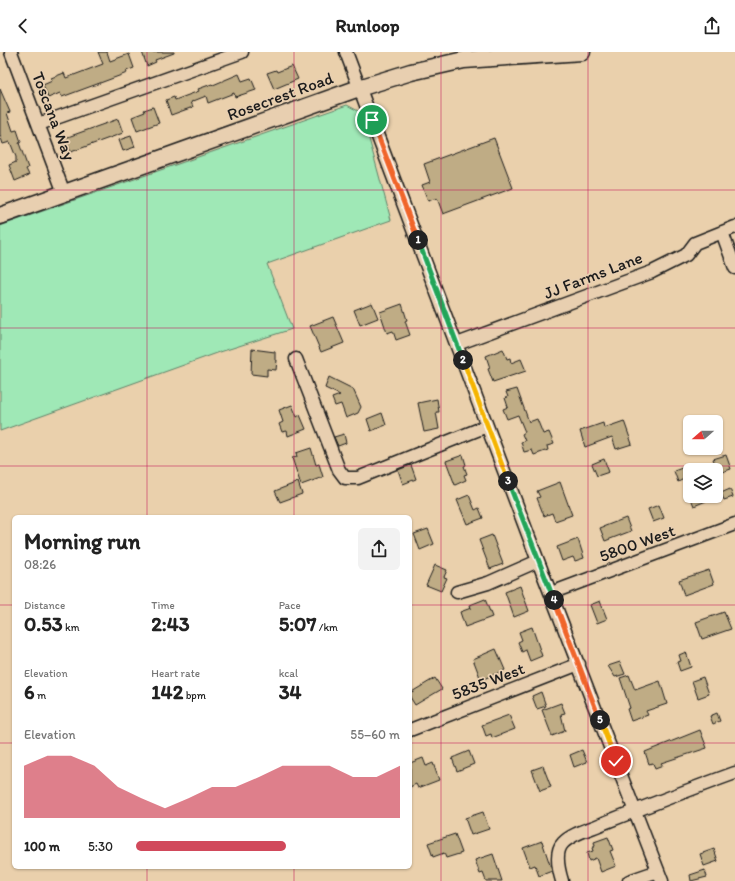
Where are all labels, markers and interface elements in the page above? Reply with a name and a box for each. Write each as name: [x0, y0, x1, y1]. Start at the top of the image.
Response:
icon: back: [12, 15, 34, 37]
text: Runloop: [336, 15, 399, 37]
icon: share: [701, 15, 723, 37]
street label: Rosecrest Road: [224, 67, 336, 124]
street label: Toscana Way: [28, 69, 80, 163]
pin: [355, 103, 389, 137]
icon: arrive: [361, 109, 383, 131]
pin: 1: [408, 230, 428, 250]
text: 1: [415, 233, 421, 246]
street label: JJ Farms Lane: [541, 247, 645, 303]
pin: 2: [453, 350, 473, 370]
text: 2: [460, 353, 466, 366]
north arrow: [683, 415, 723, 455]
map controls: [683, 415, 723, 503]
button: layers: [683, 463, 723, 503]
pin: 3: [498, 471, 518, 491]
text: 3: [505, 474, 511, 487]
street label: 5800 West: [596, 520, 678, 566]
text: Morning run: [24, 528, 140, 555]
button: share: [358, 528, 400, 570]
text: 08:26: [24, 557, 56, 572]
pin: 4: [544, 590, 564, 610]
text: 4: [551, 593, 557, 606]
text: Distance: [24, 599, 65, 612]
text: Time: [151, 599, 175, 612]
text: Pace: [279, 599, 301, 612]
text: 0.53: [24, 612, 63, 636]
text: 2:43: [151, 612, 190, 636]
text: 5:07: [279, 612, 316, 636]
text: km: [63, 621, 80, 634]
text: /km: [316, 621, 338, 634]
street label: 5835 West: [449, 658, 528, 704]
text: Elevation: [24, 667, 68, 680]
text: Heart rate: [151, 667, 200, 680]
text: kcal: [279, 667, 298, 680]
text: 6: [24, 680, 35, 704]
text: 142: [151, 680, 183, 704]
text: 34: [279, 680, 302, 704]
text: m: [35, 689, 46, 702]
text: bpm: [183, 689, 206, 702]
pin: 5: [590, 710, 610, 730]
text: 5: [597, 713, 603, 726]
text: Elevation: [24, 727, 76, 742]
text: 55–60 m: [350, 727, 400, 742]
pin: [599, 744, 633, 778]
icon: check: [605, 750, 627, 772]
text: 100 m: [24, 839, 60, 854]
text: 5:30: [88, 839, 113, 854]

